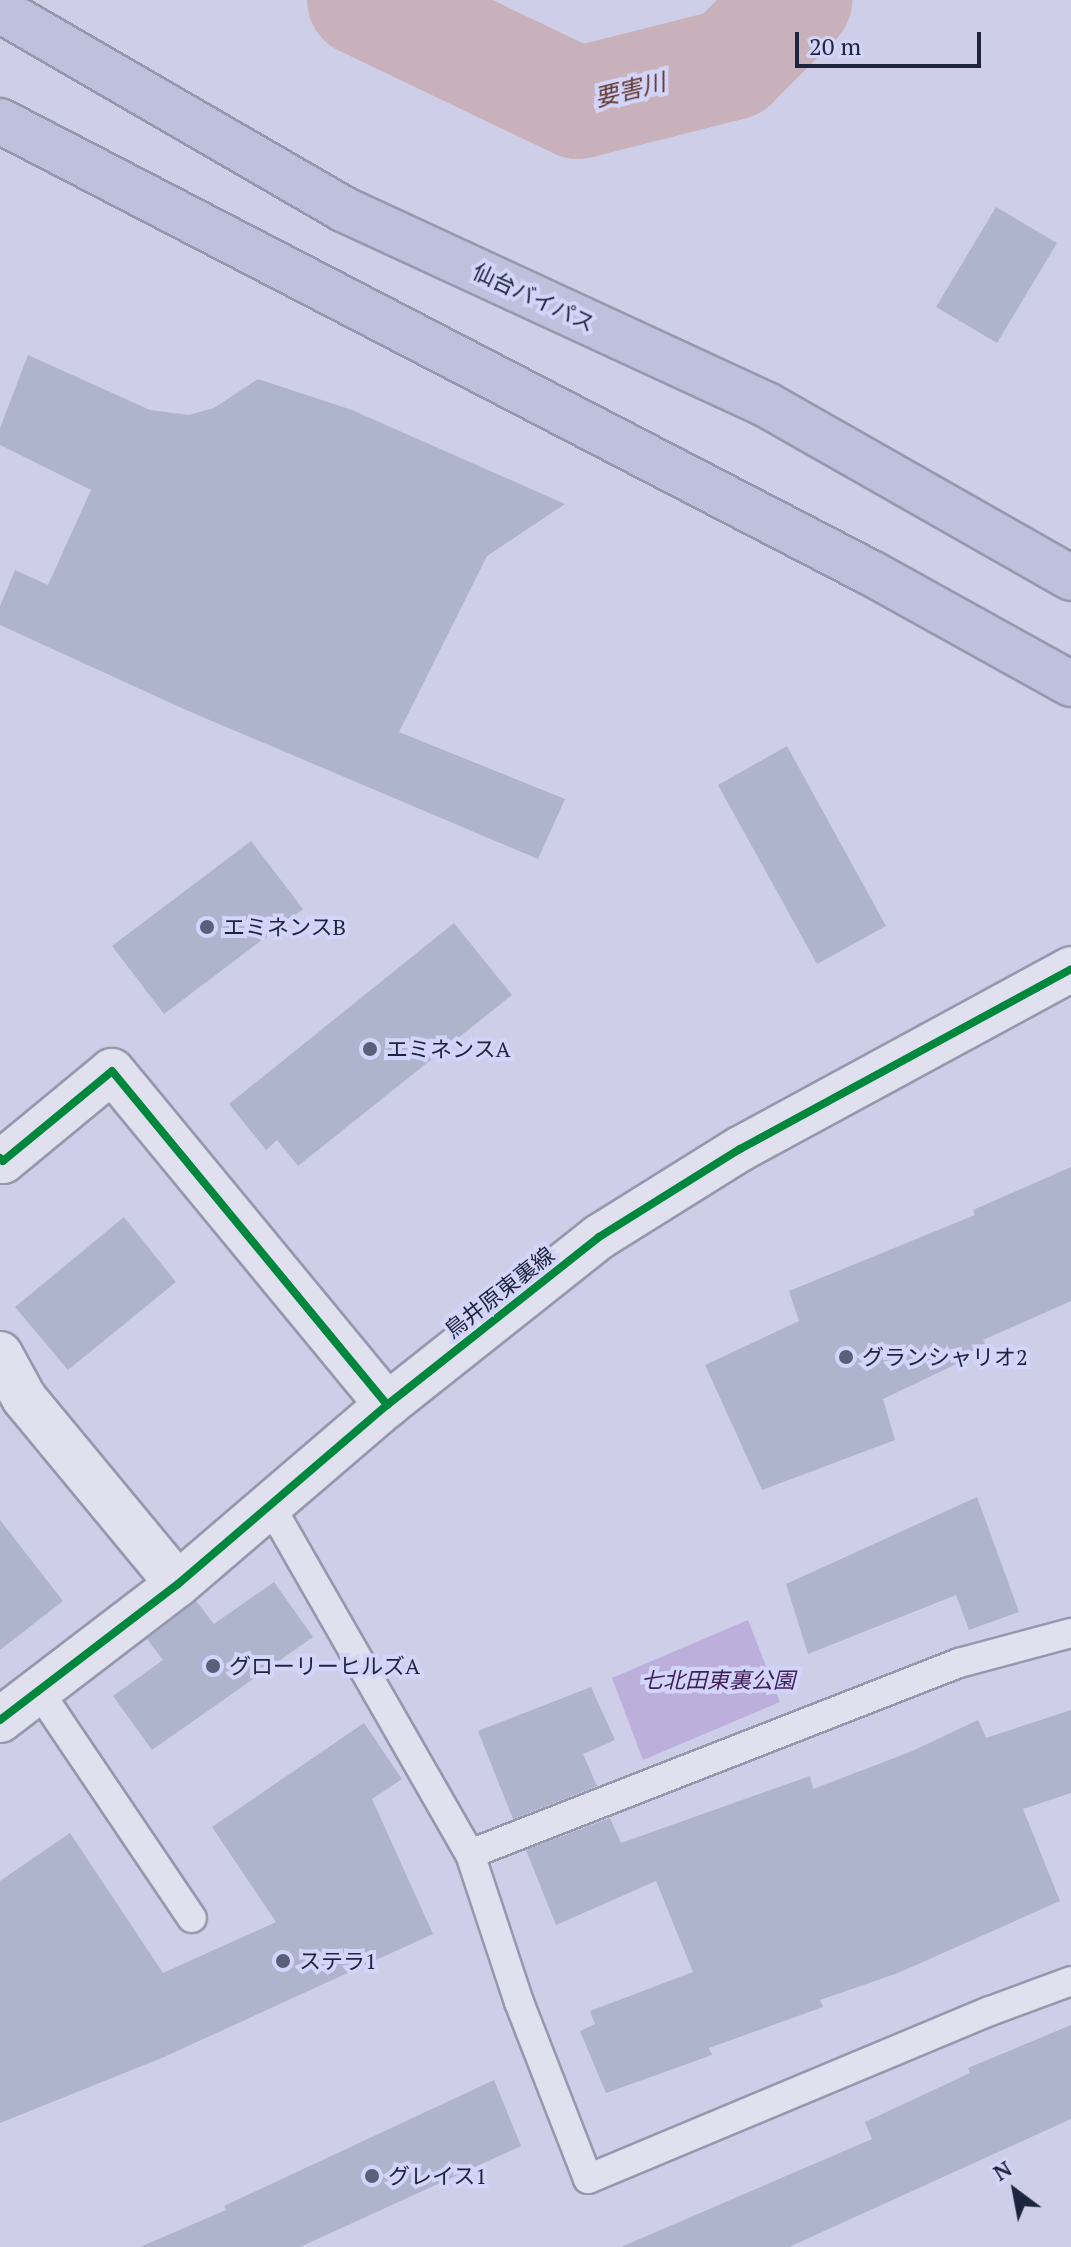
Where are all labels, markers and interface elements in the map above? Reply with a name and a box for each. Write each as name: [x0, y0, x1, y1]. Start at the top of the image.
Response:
scale bar: [799, 16, 985, 66]
text: 20 m: [809, 30, 861, 62]
water label: 要害川: [592, 67, 668, 113]
street label: 仙台バイパス: [469, 257, 599, 337]
place label: エミネンスB: [223, 914, 347, 940]
marker: エミネンスB: [198, 918, 216, 936]
place label: エミネンスA: [386, 1036, 511, 1062]
marker: エミネンスA: [361, 1040, 379, 1058]
street label: 鳥井原東裏線: [439, 1241, 559, 1343]
place label: グランシャリオ2: [862, 1344, 1028, 1370]
marker: グランシャリオ2: [837, 1348, 855, 1366]
place label: グローリーヒルズA: [229, 1653, 420, 1679]
marker: グローリーヒルズA: [204, 1657, 222, 1675]
park label: 七北田東裏公園: [641, 1667, 795, 1693]
place label: ステラ1: [299, 1948, 377, 1974]
marker: ステラ1: [274, 1952, 292, 1970]
north arrow: [975, 2151, 1055, 2231]
text: N: [987, 2154, 1017, 2187]
place label: グレイス1: [388, 2163, 488, 2189]
marker: グレイス1: [363, 2167, 381, 2185]

